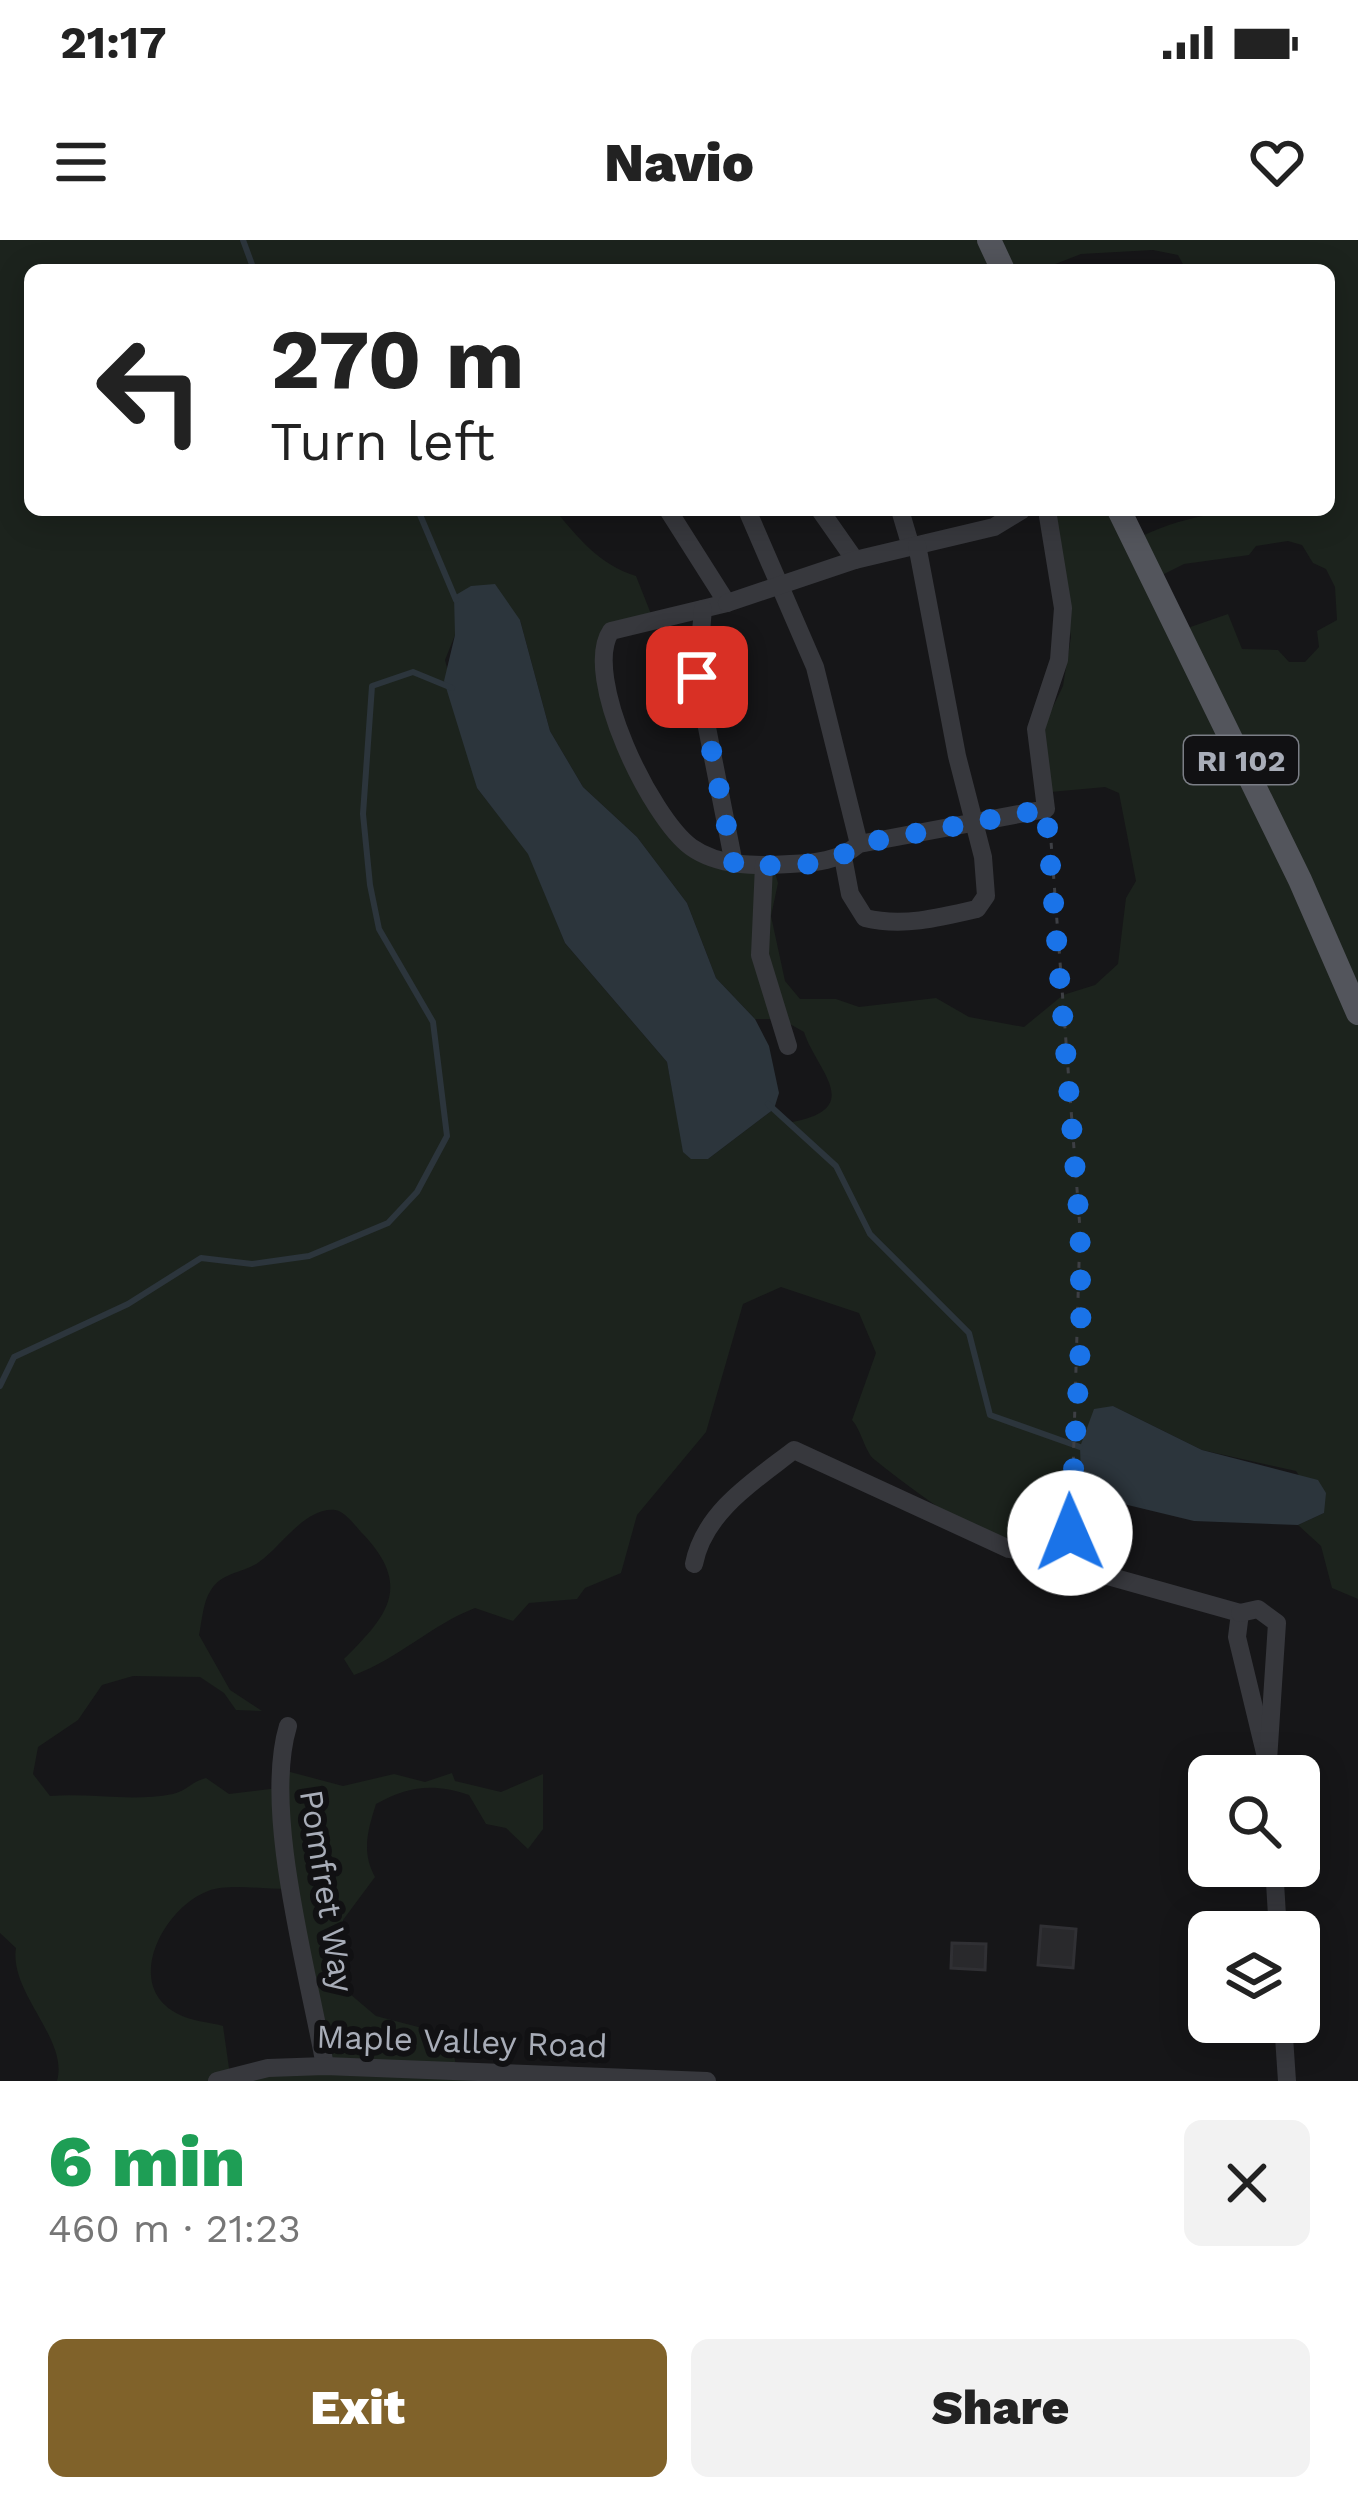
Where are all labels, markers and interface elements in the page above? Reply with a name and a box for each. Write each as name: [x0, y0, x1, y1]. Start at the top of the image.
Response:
text: 21:17: [60, 16, 167, 69]
icon: menu: [48, 129, 114, 195]
icon: heart: [1244, 129, 1310, 195]
text: Navio: [604, 131, 754, 194]
text: 270 m: [270, 310, 525, 408]
icon: left: [72, 312, 228, 468]
text: Turn left: [270, 410, 495, 473]
pin: [646, 626, 748, 728]
icon: arrive: [664, 644, 730, 710]
road number: RI 102: [1184, 736, 1298, 784]
position arrow: [1007, 1470, 1133, 1596]
map controls: [1188, 1755, 1320, 2043]
button: search: [1188, 1755, 1320, 1887]
street label: Pomfret Way: [292, 1787, 362, 1995]
button: layers: [1188, 1911, 1320, 2043]
street label: Maple Valley Road: [316, 2016, 608, 2066]
text: 6 min: [48, 2119, 246, 2203]
button: close: [1184, 2120, 1310, 2246]
text: 460 m · 21:23: [48, 2206, 301, 2251]
button: Exit: [48, 2339, 667, 2477]
button: Share: [691, 2339, 1310, 2477]

